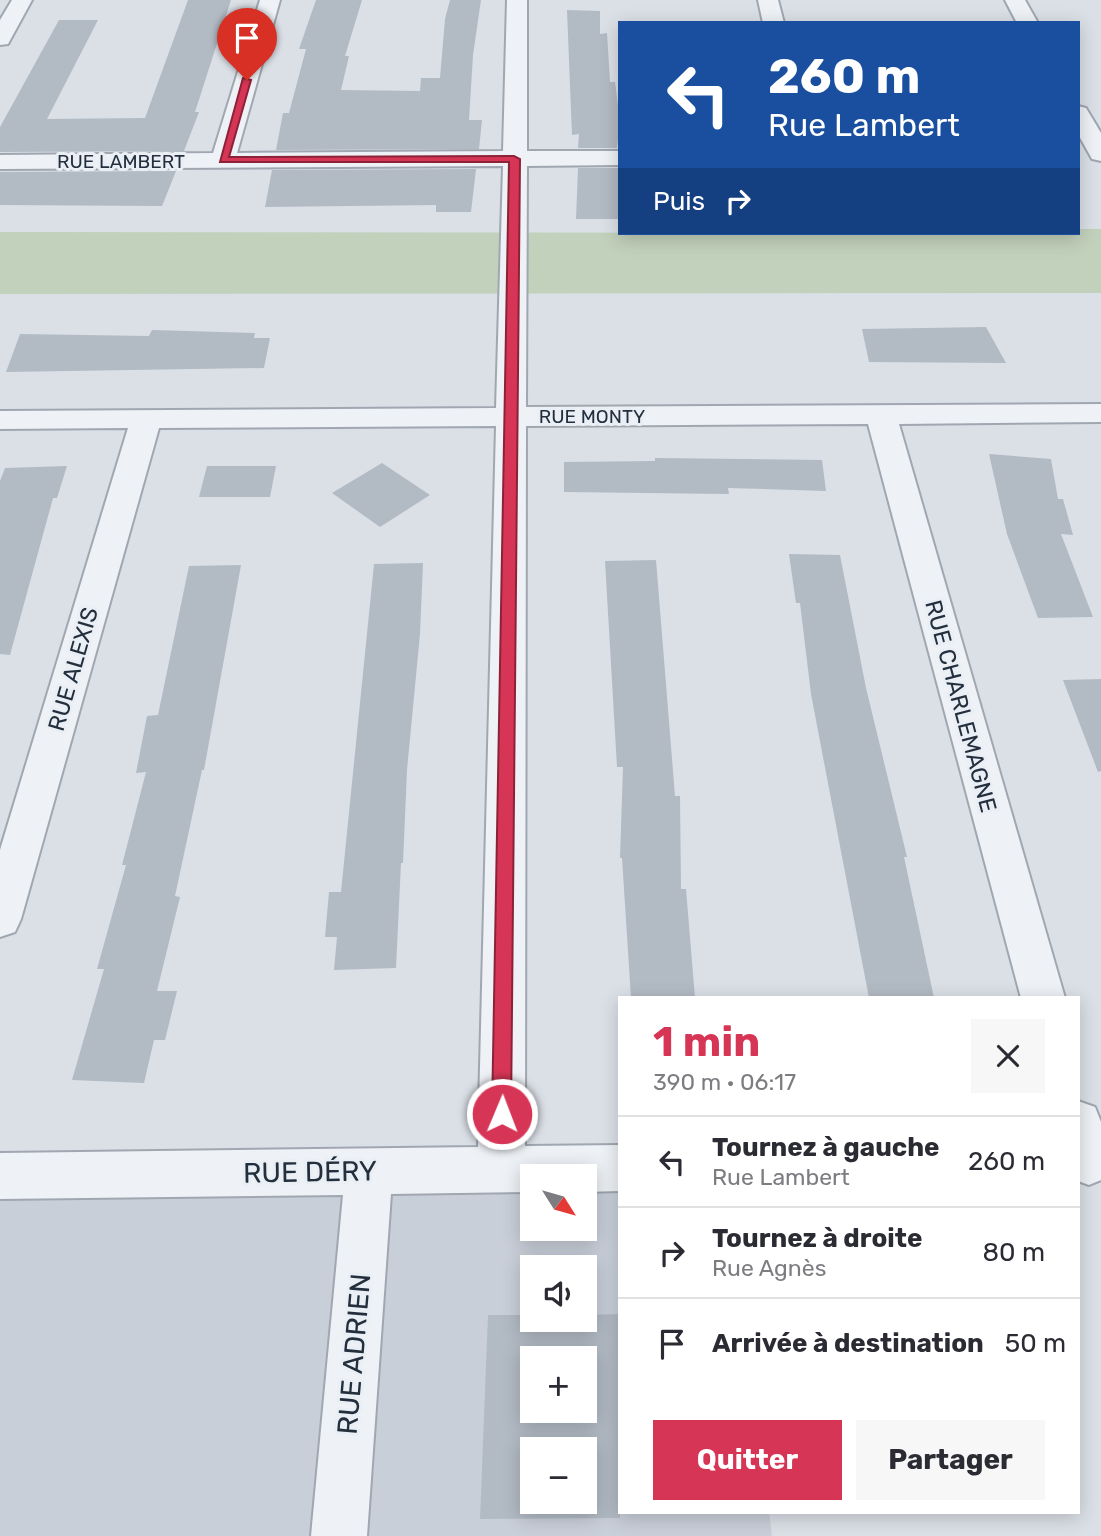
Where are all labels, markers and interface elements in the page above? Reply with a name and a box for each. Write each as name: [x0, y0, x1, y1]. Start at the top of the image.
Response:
pin: [217, 8, 277, 80]
icon: arrive: [228, 19, 266, 57]
text: 260 m: [768, 47, 920, 105]
icon: left: [653, 49, 744, 140]
text: Rue Lambert: [768, 106, 960, 144]
street label: RUE LAMBERT: [57, 150, 185, 173]
icon: right: [719, 182, 757, 220]
text: Puis: [653, 186, 705, 217]
street label: RUE MONTY: [539, 405, 645, 428]
street label: RUE CHARLEMAGNE: [919, 597, 1003, 815]
street label: RUE ALEXIS: [42, 604, 104, 734]
text: 1 min: [653, 1017, 760, 1067]
button: close: [971, 1019, 1045, 1093]
text: 390 m · 06:17: [653, 1068, 796, 1096]
position arrow: [465, 1077, 539, 1151]
text: Tournez à gauche: [712, 1132, 940, 1163]
icon: left: [653, 1143, 691, 1181]
text: 260 m: [968, 1146, 1045, 1177]
street label: RUE DÉRY: [243, 1154, 377, 1190]
text: Rue Lambert: [712, 1163, 850, 1191]
north arrow: [520, 1164, 597, 1241]
map controls: [520, 1164, 597, 1514]
text: Tournez à droite: [712, 1223, 922, 1254]
icon: right: [653, 1234, 691, 1272]
text: 80 m: [982, 1237, 1045, 1268]
text: Rue Agnès: [712, 1254, 826, 1282]
button: sound: [520, 1255, 597, 1332]
street label: RUE ADRIEN: [331, 1272, 377, 1436]
icon: arrive: [653, 1325, 691, 1363]
text: Arrivée à destination: [712, 1328, 984, 1359]
text: 50 m: [1005, 1328, 1066, 1359]
button: +: [520, 1346, 597, 1423]
button: Quitter: [653, 1420, 842, 1500]
button: Partager: [856, 1420, 1045, 1500]
button: −: [520, 1437, 597, 1514]

